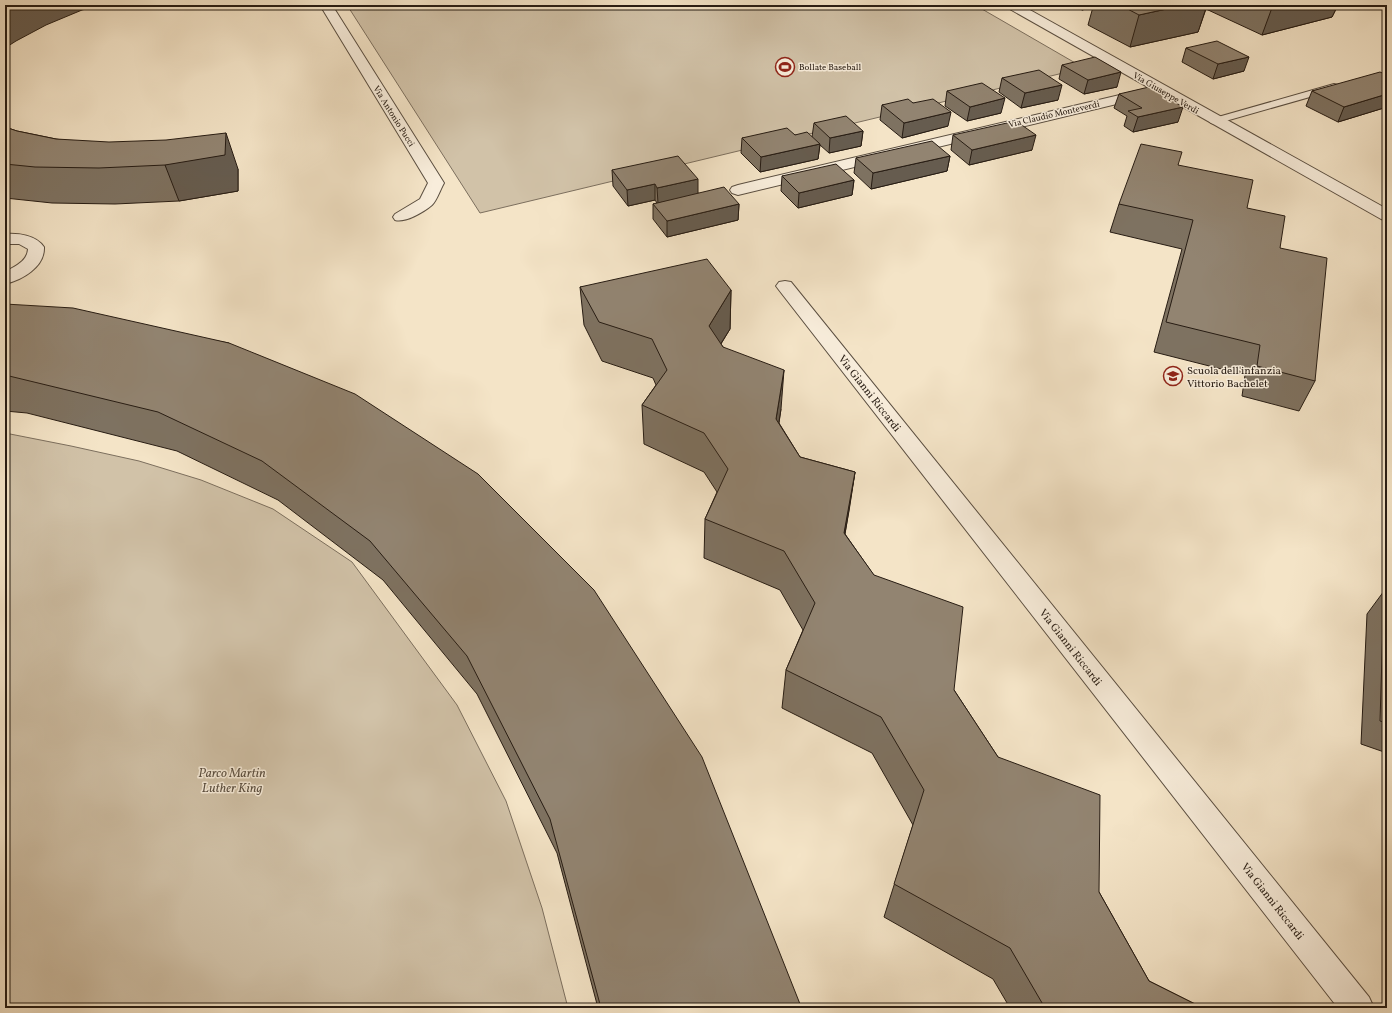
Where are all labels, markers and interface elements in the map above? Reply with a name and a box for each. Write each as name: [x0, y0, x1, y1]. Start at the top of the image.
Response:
sports icon: Bollate Baseball: [774, 56, 796, 78]
place label: Bollate Baseball: [799, 61, 861, 74]
street label: Via Giuseppe Verdi: [1130, 69, 1201, 118]
street label: Via Antonio Pucci: [370, 83, 418, 150]
street label: Via Claudio Monteverdi: [1007, 98, 1101, 131]
street label: Via Gianni Riccardi: [834, 352, 904, 435]
place label: Scuola dell'infanzia Vittorio Bachelet: [1187, 364, 1281, 392]
school or university icon: Scuola dell'infanzia Vittorio Bachelet: [1162, 365, 1184, 387]
street label: Via Gianni Riccardi: [1035, 606, 1105, 689]
park label: Parco Martin Luther King: [198, 765, 266, 798]
street label: Via Gianni Riccardi: [1237, 860, 1307, 943]

